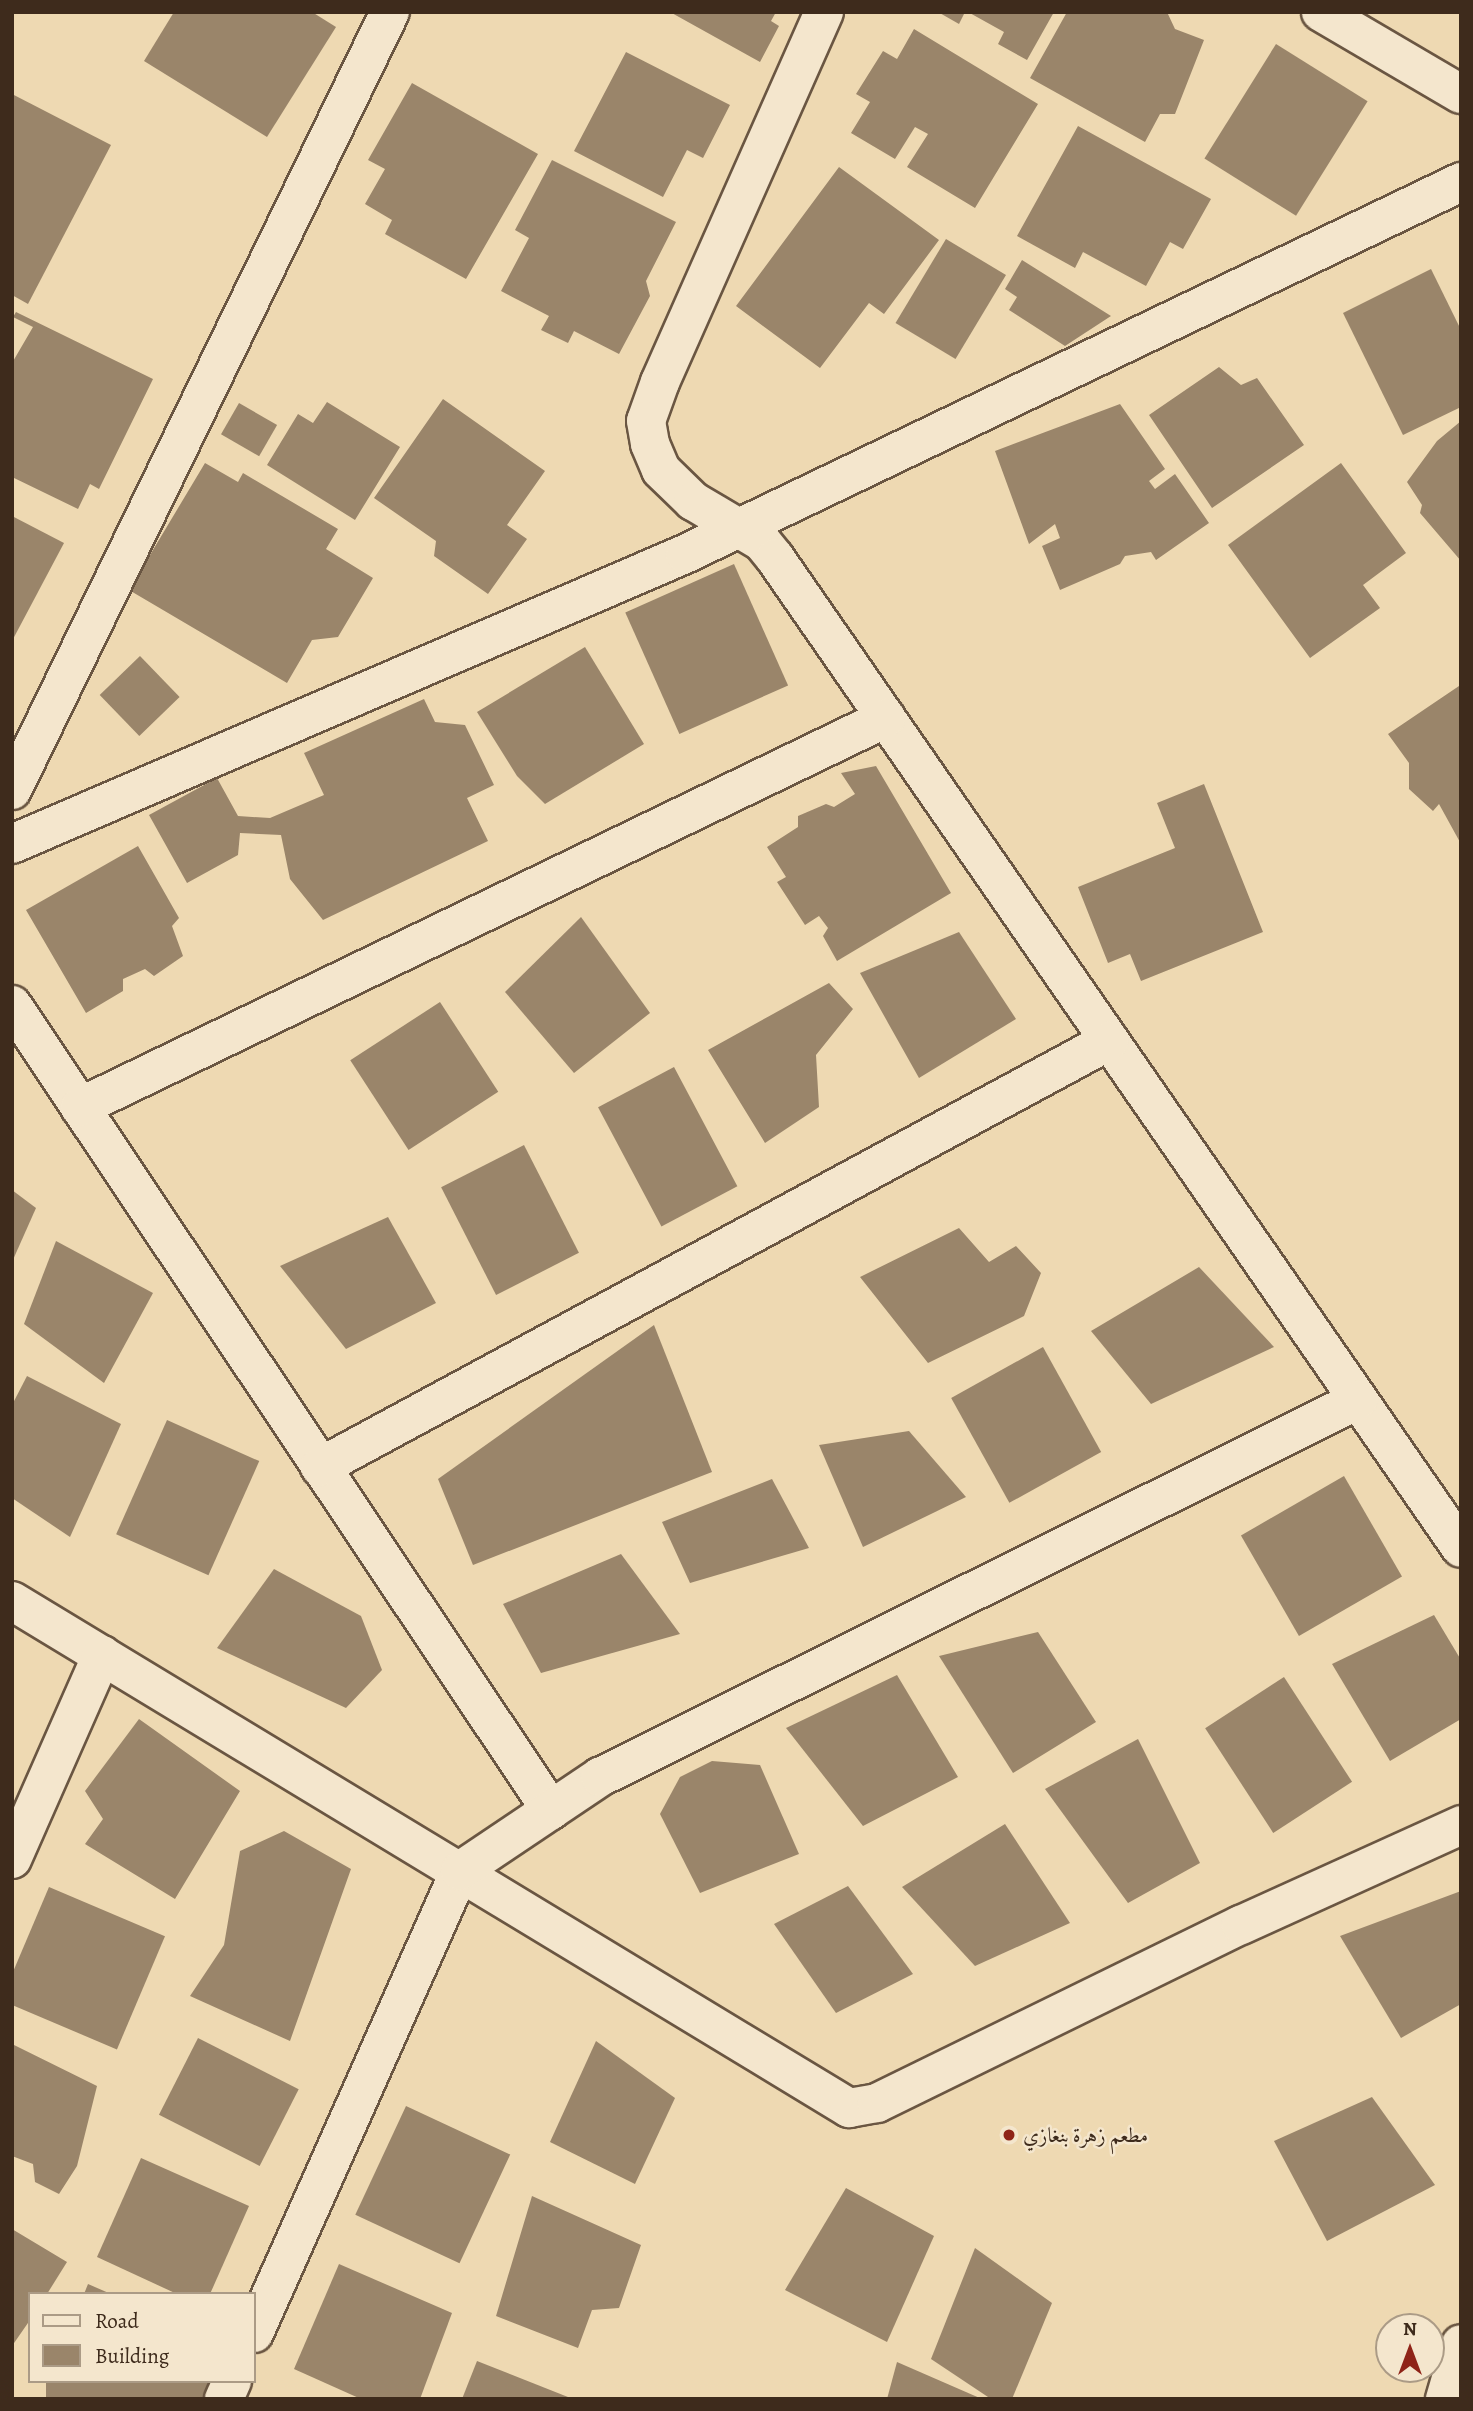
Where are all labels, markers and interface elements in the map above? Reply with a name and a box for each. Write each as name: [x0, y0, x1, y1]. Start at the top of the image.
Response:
place label: مطعم زهرة بنغازي: [1023, 2122, 1148, 2148]
marker: مطعم زهرة بنغازي: [1001, 2127, 1017, 2143]
legend: [28, 2292, 256, 2383]
text: Road: [95, 2307, 139, 2335]
north arrow: [1375, 2313, 1445, 2383]
text: N: [1403, 2316, 1417, 2342]
text: Building: [95, 2342, 169, 2370]

